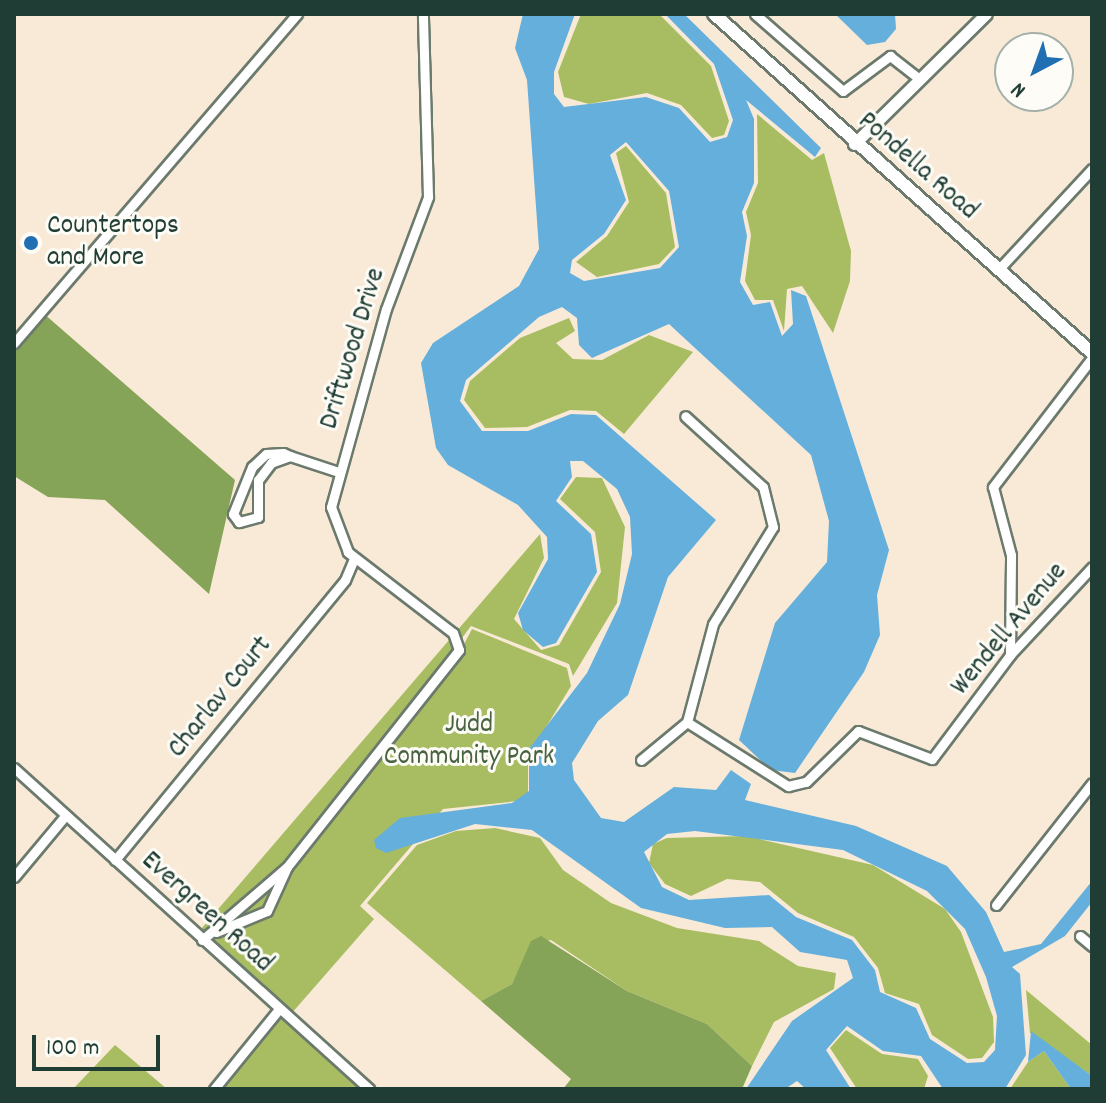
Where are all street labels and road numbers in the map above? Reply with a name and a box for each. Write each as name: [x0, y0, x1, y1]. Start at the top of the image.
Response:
street label: Pondella Road: [850, 106, 984, 228]
street label: Driftwood Drive: [314, 264, 394, 434]
street label: Wendell Avenue: [945, 557, 1075, 703]
street label: Charlav Court: [162, 630, 280, 766]
street label: Evergreen Road: [133, 845, 279, 981]

